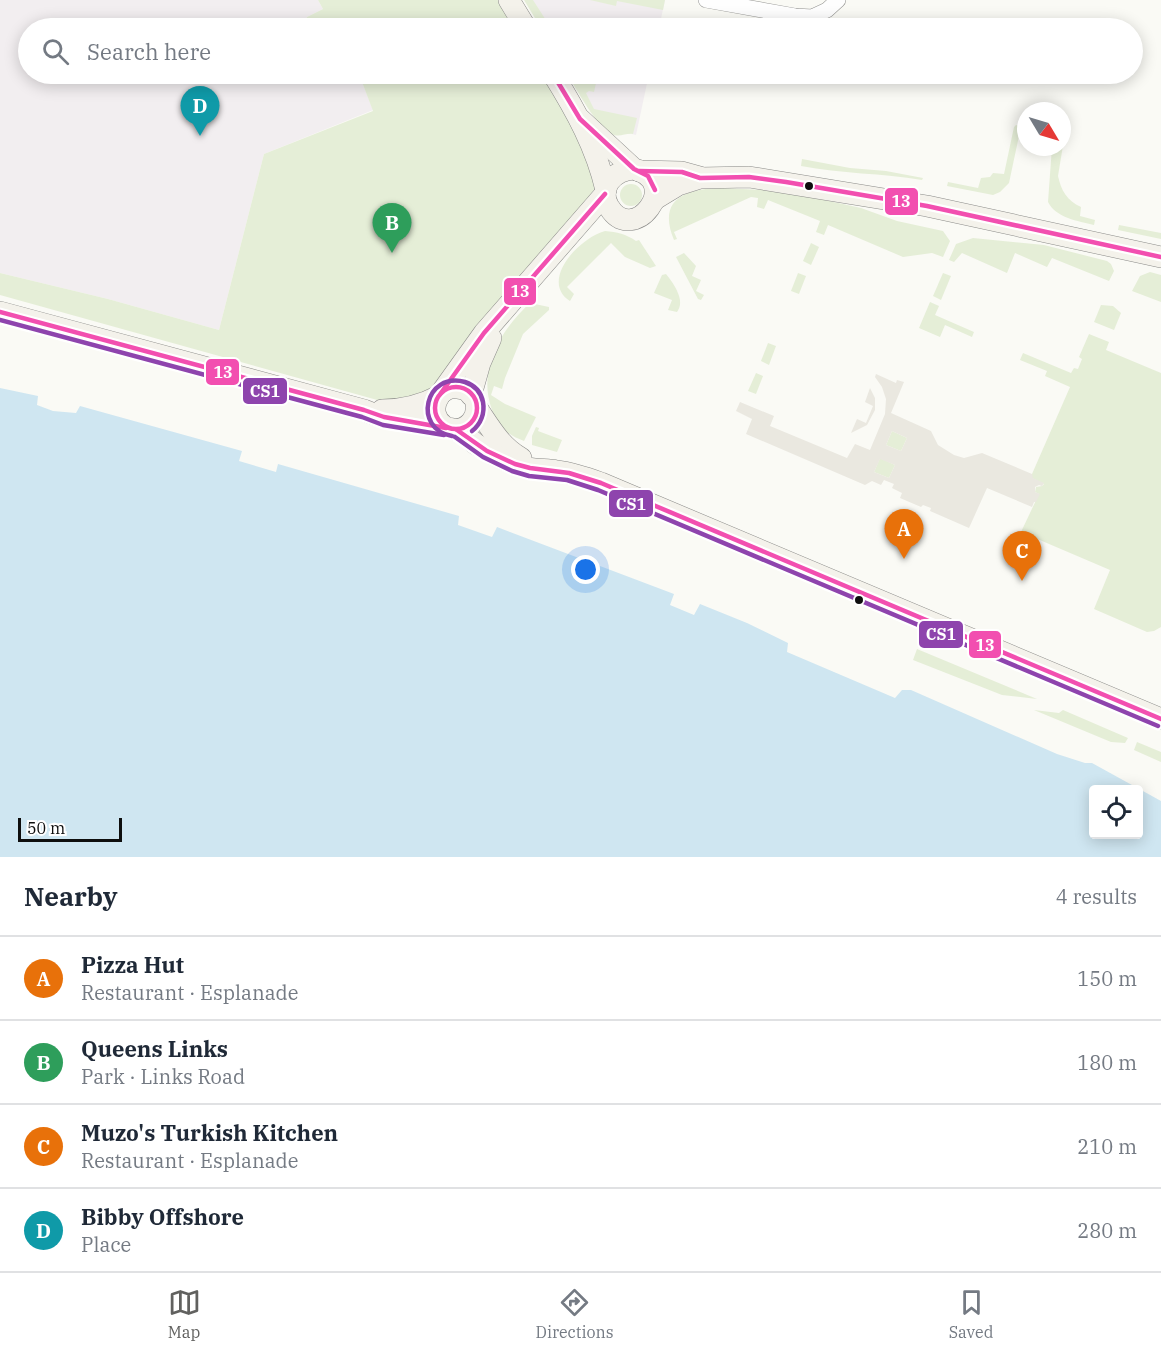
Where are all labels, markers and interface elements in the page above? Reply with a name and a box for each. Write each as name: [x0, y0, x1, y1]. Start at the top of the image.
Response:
search box: [18, 18, 1143, 84]
icon: search: [39, 35, 72, 68]
text: Search here: [87, 37, 211, 66]
pin: D: [180, 86, 220, 136]
north arrow: [1017, 102, 1071, 156]
unlabelled marker: [803, 180, 815, 192]
line badge: 13: [884, 187, 919, 216]
text: 13: [891, 191, 911, 211]
pin: B: [372, 204, 412, 253]
line badge: 13: [503, 277, 537, 306]
text: 13: [510, 281, 530, 301]
line badge: 13: [205, 358, 240, 386]
text: 13: [213, 362, 233, 382]
line badge: CS1: [242, 377, 288, 405]
text: CS1: [250, 381, 280, 401]
line badge: CS1: [608, 489, 654, 518]
text: CS1: [616, 494, 646, 514]
pin: A: [884, 510, 924, 559]
pin: C: [1002, 532, 1042, 581]
your location: [571, 555, 600, 584]
unlabelled marker: [853, 594, 865, 606]
line badge: CS1: [918, 620, 964, 649]
text: CS1: [926, 624, 956, 644]
line badge: 13: [968, 630, 1002, 659]
text: 13: [975, 635, 995, 655]
map controls: [1089, 785, 1143, 839]
button: locate: [1089, 785, 1143, 839]
scale bar: [18, 815, 122, 842]
text: 50 m: [27, 818, 65, 838]
text: Nearby: [24, 879, 118, 913]
text: 4 results: [1056, 883, 1137, 910]
text: Pizza Hut: [81, 950, 184, 979]
text: A: [37, 965, 50, 992]
text: 150 m: [1077, 965, 1137, 992]
text: Restaurant · Esplanade: [81, 979, 298, 1006]
text: Queens Links: [81, 1034, 228, 1063]
text: B: [36, 1049, 51, 1076]
text: 180 m: [1077, 1049, 1137, 1076]
text: Park · Links Road: [81, 1063, 245, 1090]
text: Muzo's Turkish Kitchen: [81, 1118, 338, 1147]
text: C: [37, 1133, 50, 1160]
text: 210 m: [1077, 1133, 1137, 1160]
text: Restaurant · Esplanade: [81, 1147, 298, 1174]
text: Bibby Offshore: [81, 1202, 244, 1231]
text: D: [36, 1217, 51, 1244]
text: 280 m: [1077, 1217, 1137, 1244]
text: Place: [81, 1231, 131, 1258]
tab: Map: [168, 1286, 201, 1342]
tab: Directions: [536, 1286, 614, 1342]
tab: Saved: [949, 1286, 993, 1342]

